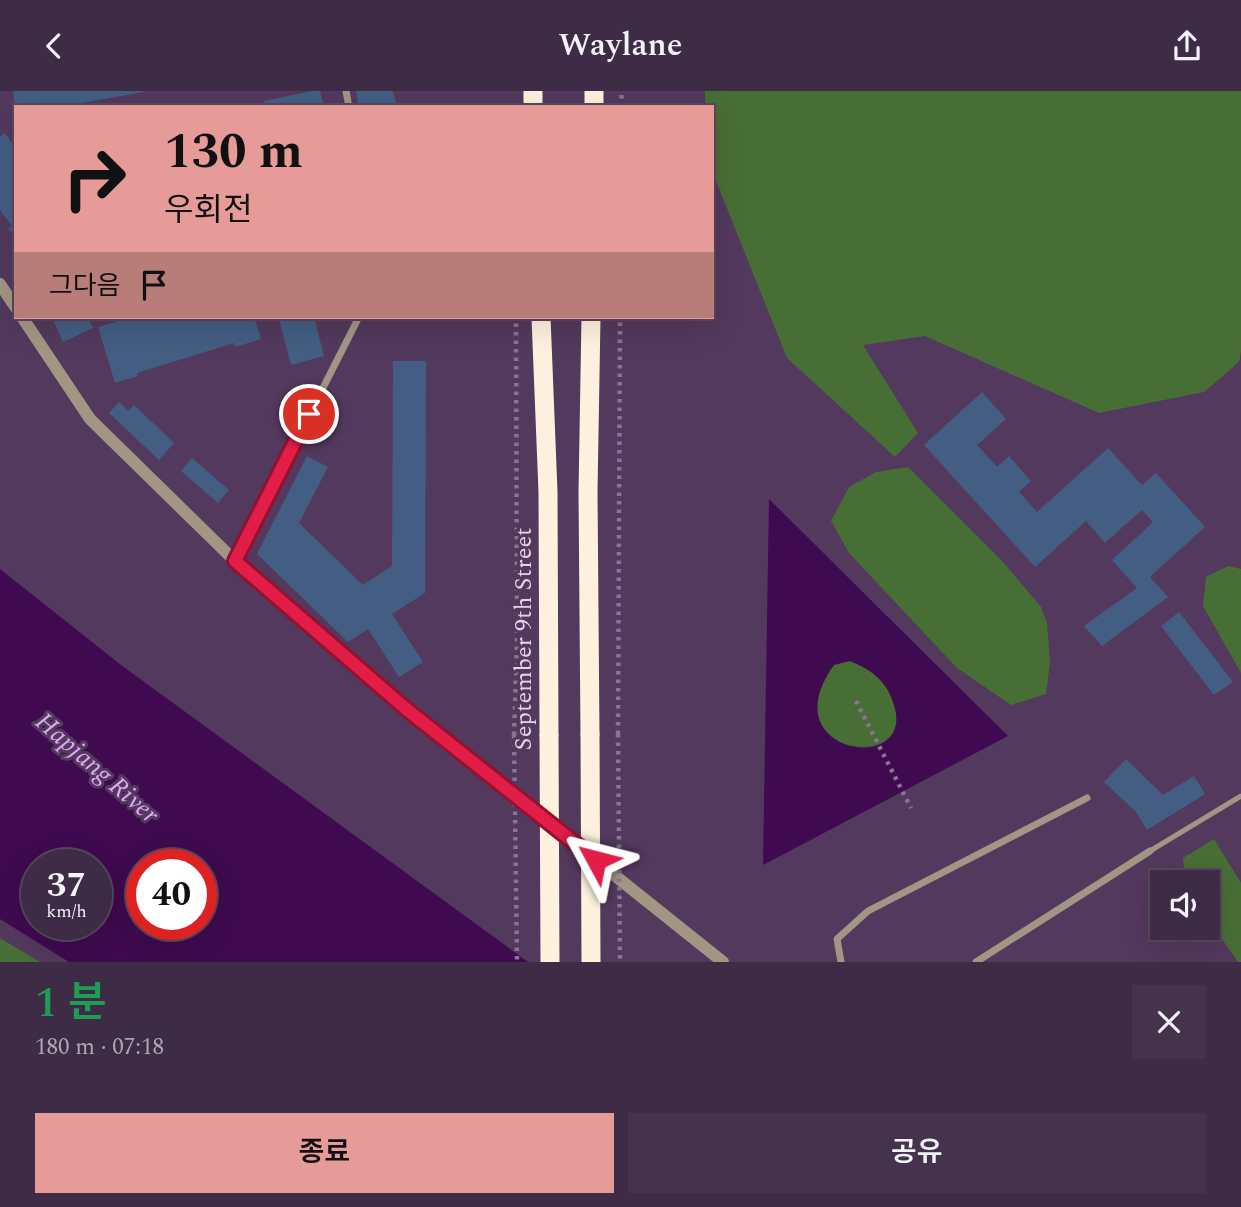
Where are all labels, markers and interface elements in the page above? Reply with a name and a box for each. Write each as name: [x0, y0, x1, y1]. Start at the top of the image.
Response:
text: Waylane: [558, 21, 683, 70]
icon: back: [35, 27, 73, 65]
icon: share: [1168, 27, 1206, 65]
text: 130 m: [164, 115, 303, 190]
icon: right: [49, 133, 140, 224]
text: 우회전: [164, 186, 252, 235]
text: 그다음: [49, 266, 121, 306]
icon: arrive: [135, 266, 173, 304]
pin: [279, 384, 339, 444]
icon: arrive: [290, 395, 328, 433]
street label: September 9th Street: [506, 527, 542, 751]
water label: Hapjang River: [26, 703, 169, 834]
position arrow: [559, 823, 633, 897]
speed limit sign: 40: [126, 849, 217, 940]
text: 37: [47, 859, 86, 912]
map controls: [1150, 870, 1220, 940]
button: sound: [1150, 870, 1220, 940]
text: km/h: [46, 898, 87, 925]
text: 1 분: [35, 972, 107, 1035]
button: close: [1132, 985, 1206, 1059]
text: 180 m · 07:18: [35, 1030, 164, 1065]
button: 종료: [35, 1113, 614, 1193]
button: 공유: [628, 1113, 1206, 1193]

